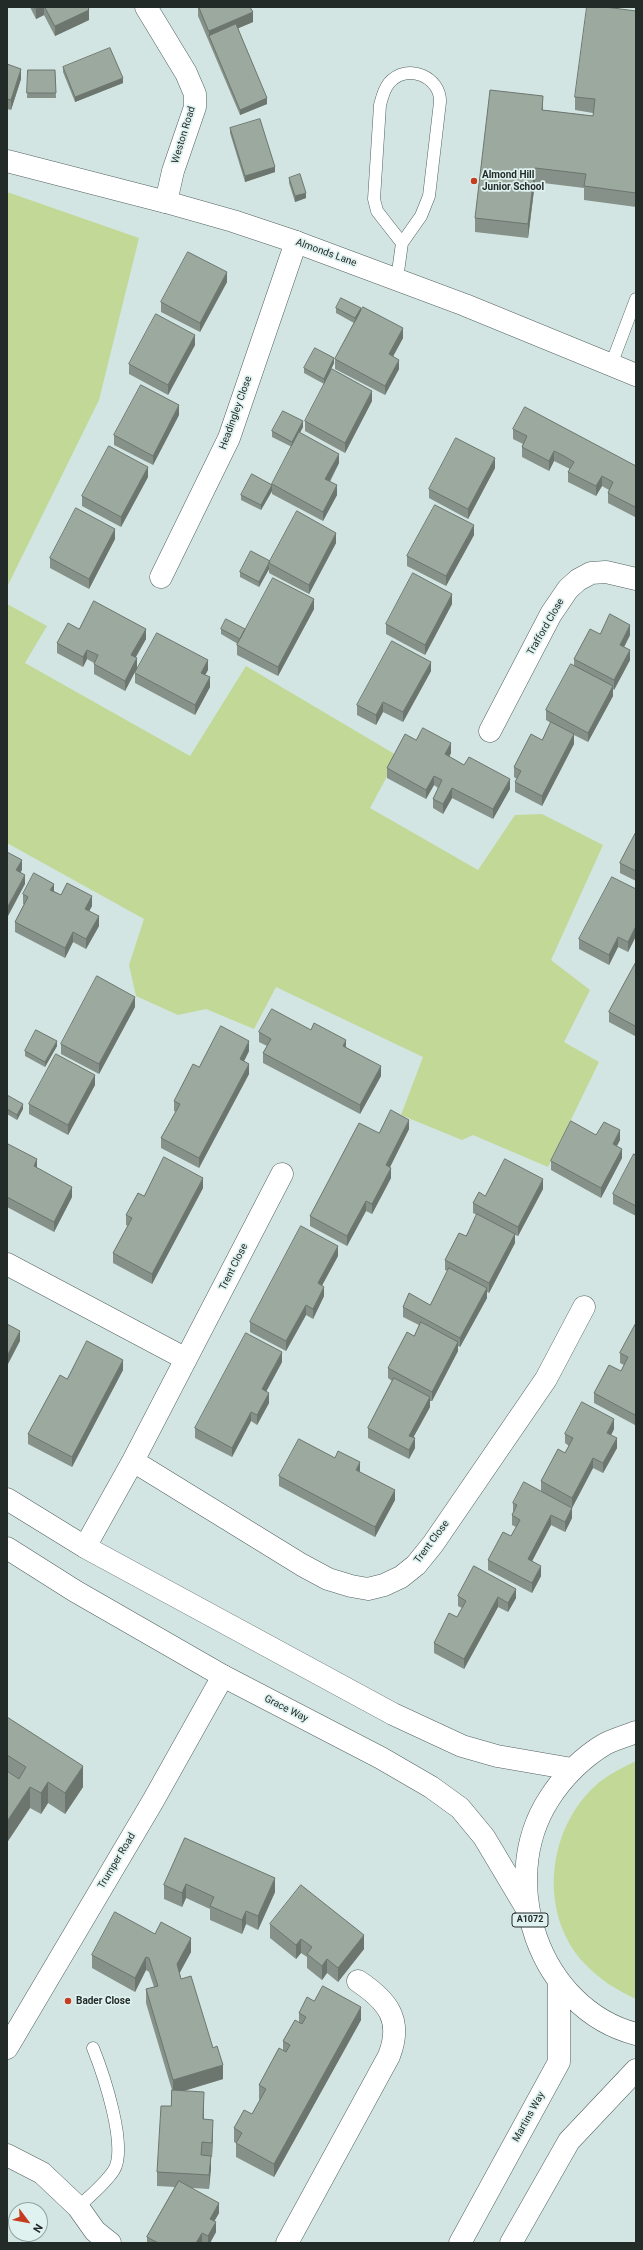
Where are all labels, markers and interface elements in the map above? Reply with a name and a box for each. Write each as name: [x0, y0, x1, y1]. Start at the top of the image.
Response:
street label: Weston Road: [170, 105, 198, 165]
place label: Almond Hill Junior School: [482, 169, 544, 192]
marker: Almond Hill Junior School: [469, 176, 479, 186]
street label: Almonds Lane: [294, 236, 358, 270]
street label: Headingley Close: [217, 375, 255, 451]
street label: Trafford Close: [525, 597, 567, 657]
street label: Trent Close: [217, 1242, 251, 1292]
street label: Trent Close: [412, 1518, 452, 1566]
street label: Grace Way: [262, 1693, 310, 1725]
street label: Trumper Road: [96, 1831, 138, 1891]
road number: A1072: [512, 1913, 548, 1927]
place label: Bader Close: [76, 1995, 130, 2007]
marker: Bader Close: [63, 1996, 73, 2006]
street label: Martins Way: [510, 2090, 548, 2144]
north arrow: [8, 2202, 48, 2242]
text: N: [30, 2221, 45, 2235]

